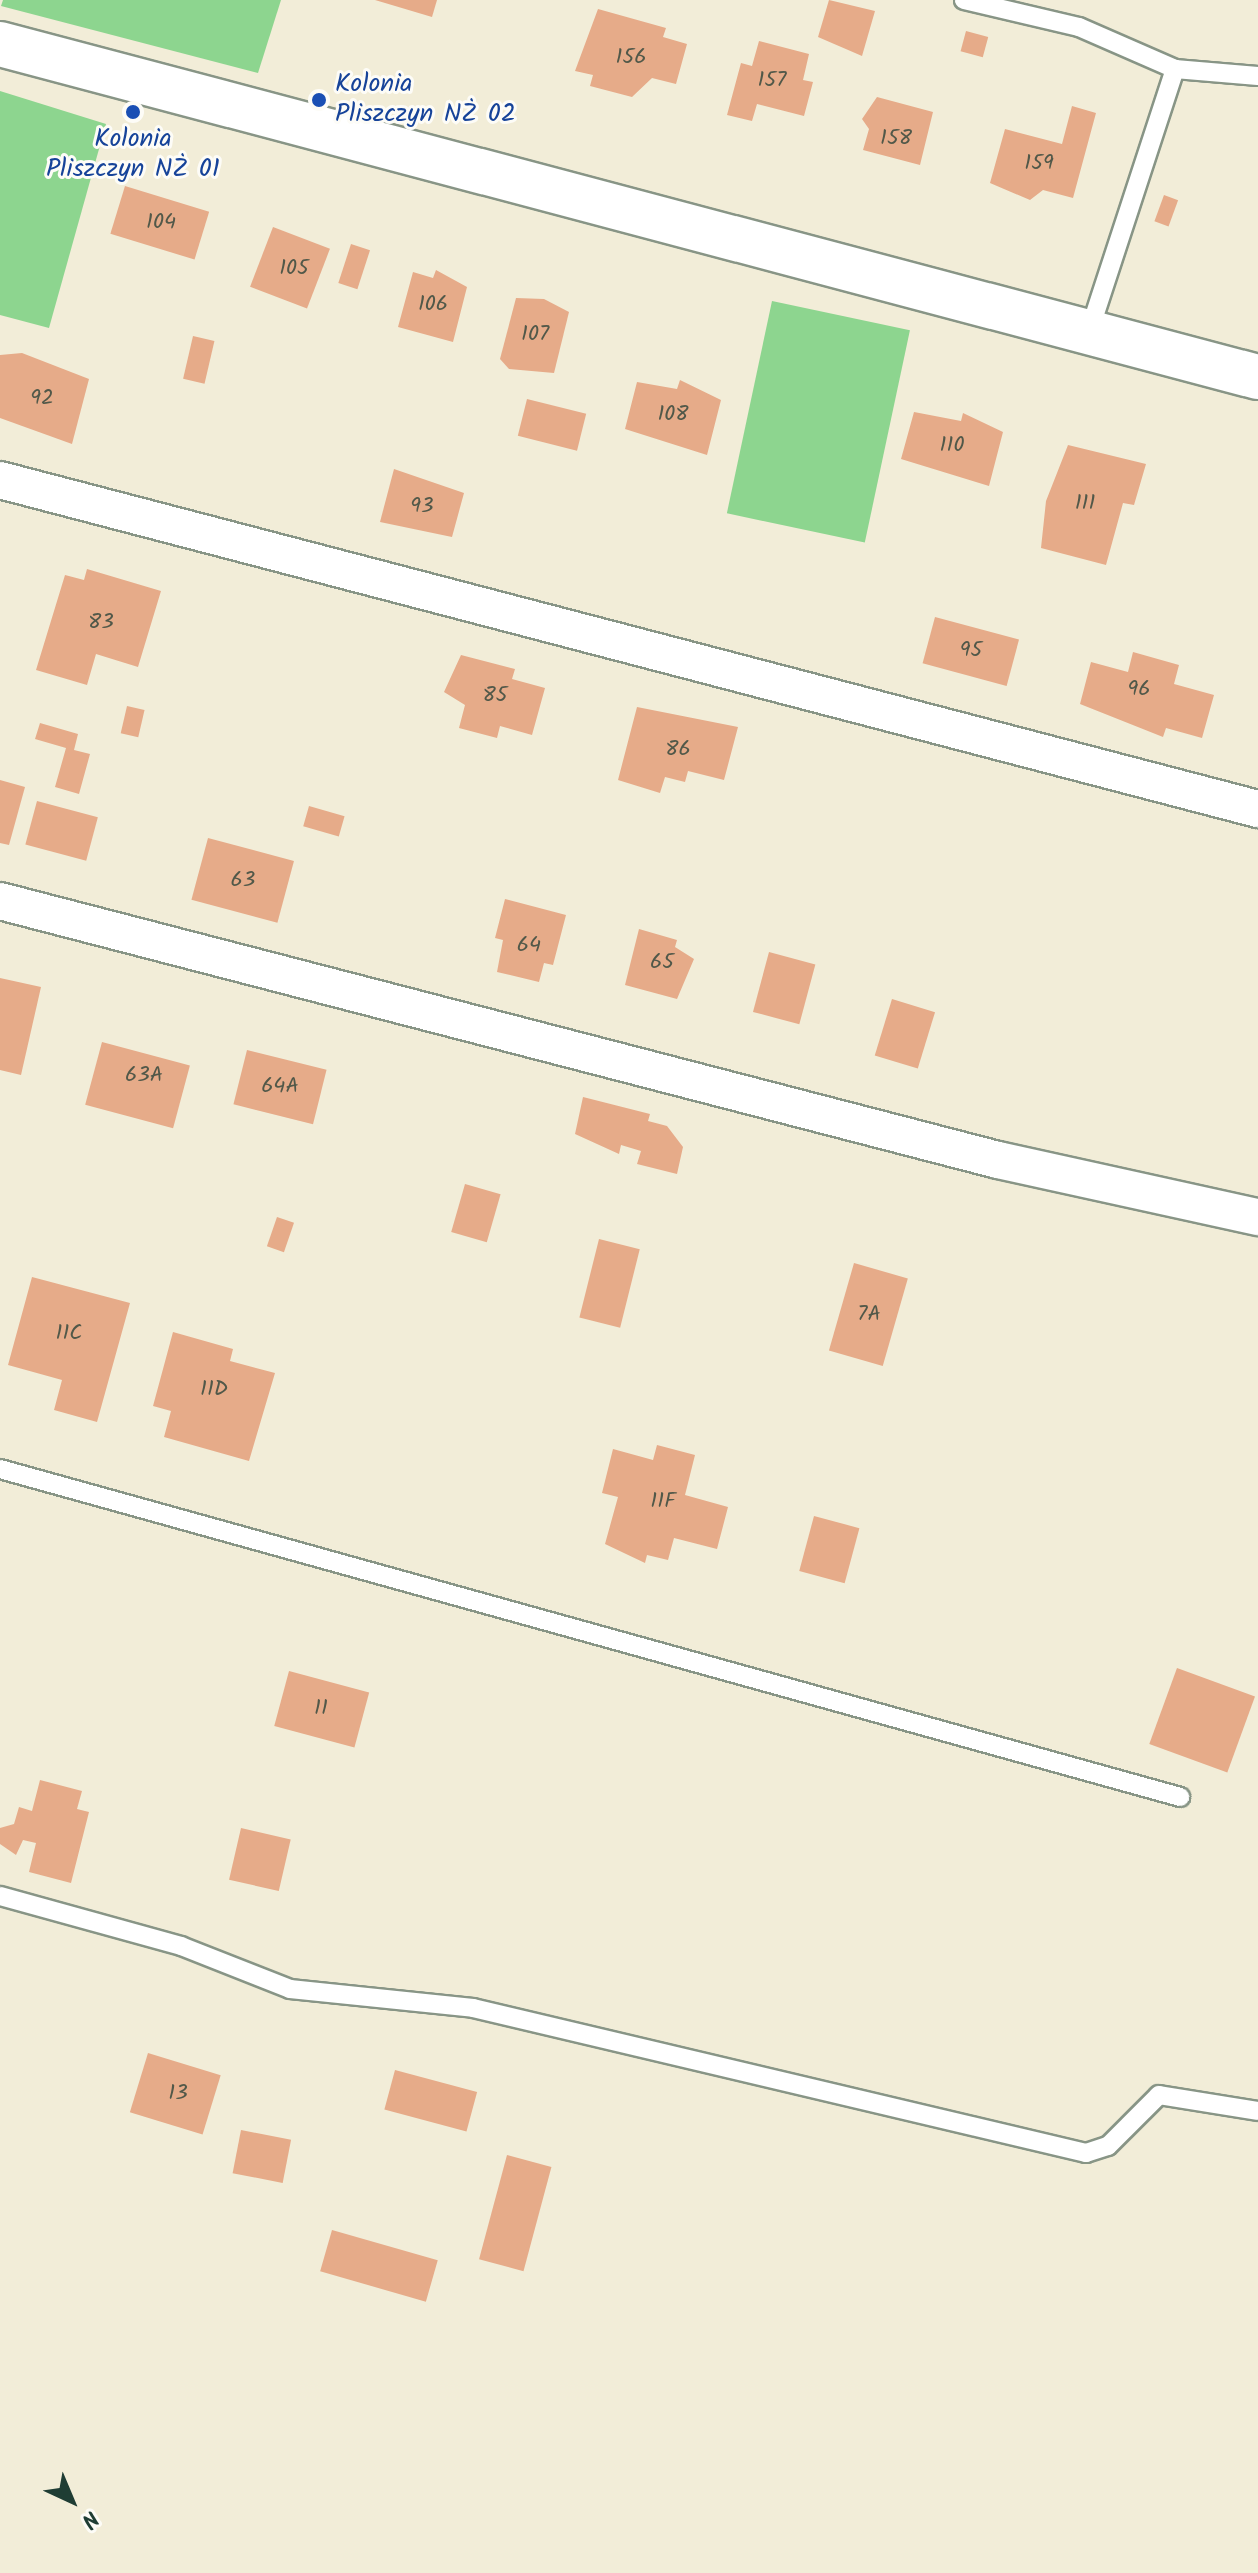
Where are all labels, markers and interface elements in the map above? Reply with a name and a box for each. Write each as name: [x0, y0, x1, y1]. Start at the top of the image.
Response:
house number: 156: [616, 45, 646, 71]
house number: 157: [758, 68, 786, 94]
place label: Kolonia Pliszczyn NŻ 02: [335, 69, 516, 130]
marker: Kolonia Pliszczyn NŻ 02: [310, 91, 328, 109]
marker: Kolonia Pliszczyn NŻ 01: [124, 103, 142, 121]
place label: Kolonia Pliszczyn NŻ 01: [46, 124, 220, 186]
house number: 158: [880, 126, 912, 152]
house number: 159: [1024, 151, 1054, 177]
house number: 104: [146, 210, 176, 236]
house number: 105: [279, 256, 309, 282]
house number: 106: [418, 292, 448, 318]
house number: 107: [521, 322, 549, 348]
house number: 92: [30, 386, 54, 412]
house number: 108: [657, 402, 689, 428]
house number: 110: [940, 433, 964, 459]
house number: 111: [1075, 491, 1095, 517]
house number: 93: [410, 494, 434, 520]
house number: 83: [88, 610, 114, 636]
house number: 95: [960, 638, 982, 664]
house number: 96: [1128, 677, 1150, 703]
house number: 85: [482, 683, 508, 709]
house number: 86: [665, 737, 691, 763]
house number: 63: [231, 868, 255, 894]
house number: 64: [517, 933, 541, 959]
house number: 65: [650, 950, 674, 976]
house number: 63A: [125, 1063, 163, 1089]
house number: 64A: [261, 1074, 299, 1100]
house number: 7A: [857, 1302, 881, 1328]
house number: 11C: [56, 1321, 82, 1347]
house number: 11D: [200, 1377, 228, 1403]
house number: 11F: [650, 1489, 676, 1515]
house number: 11: [314, 1696, 328, 1722]
house number: 13: [168, 2081, 188, 2107]
north arrow: [32, 2461, 112, 2541]
text: N: [72, 2501, 106, 2536]

